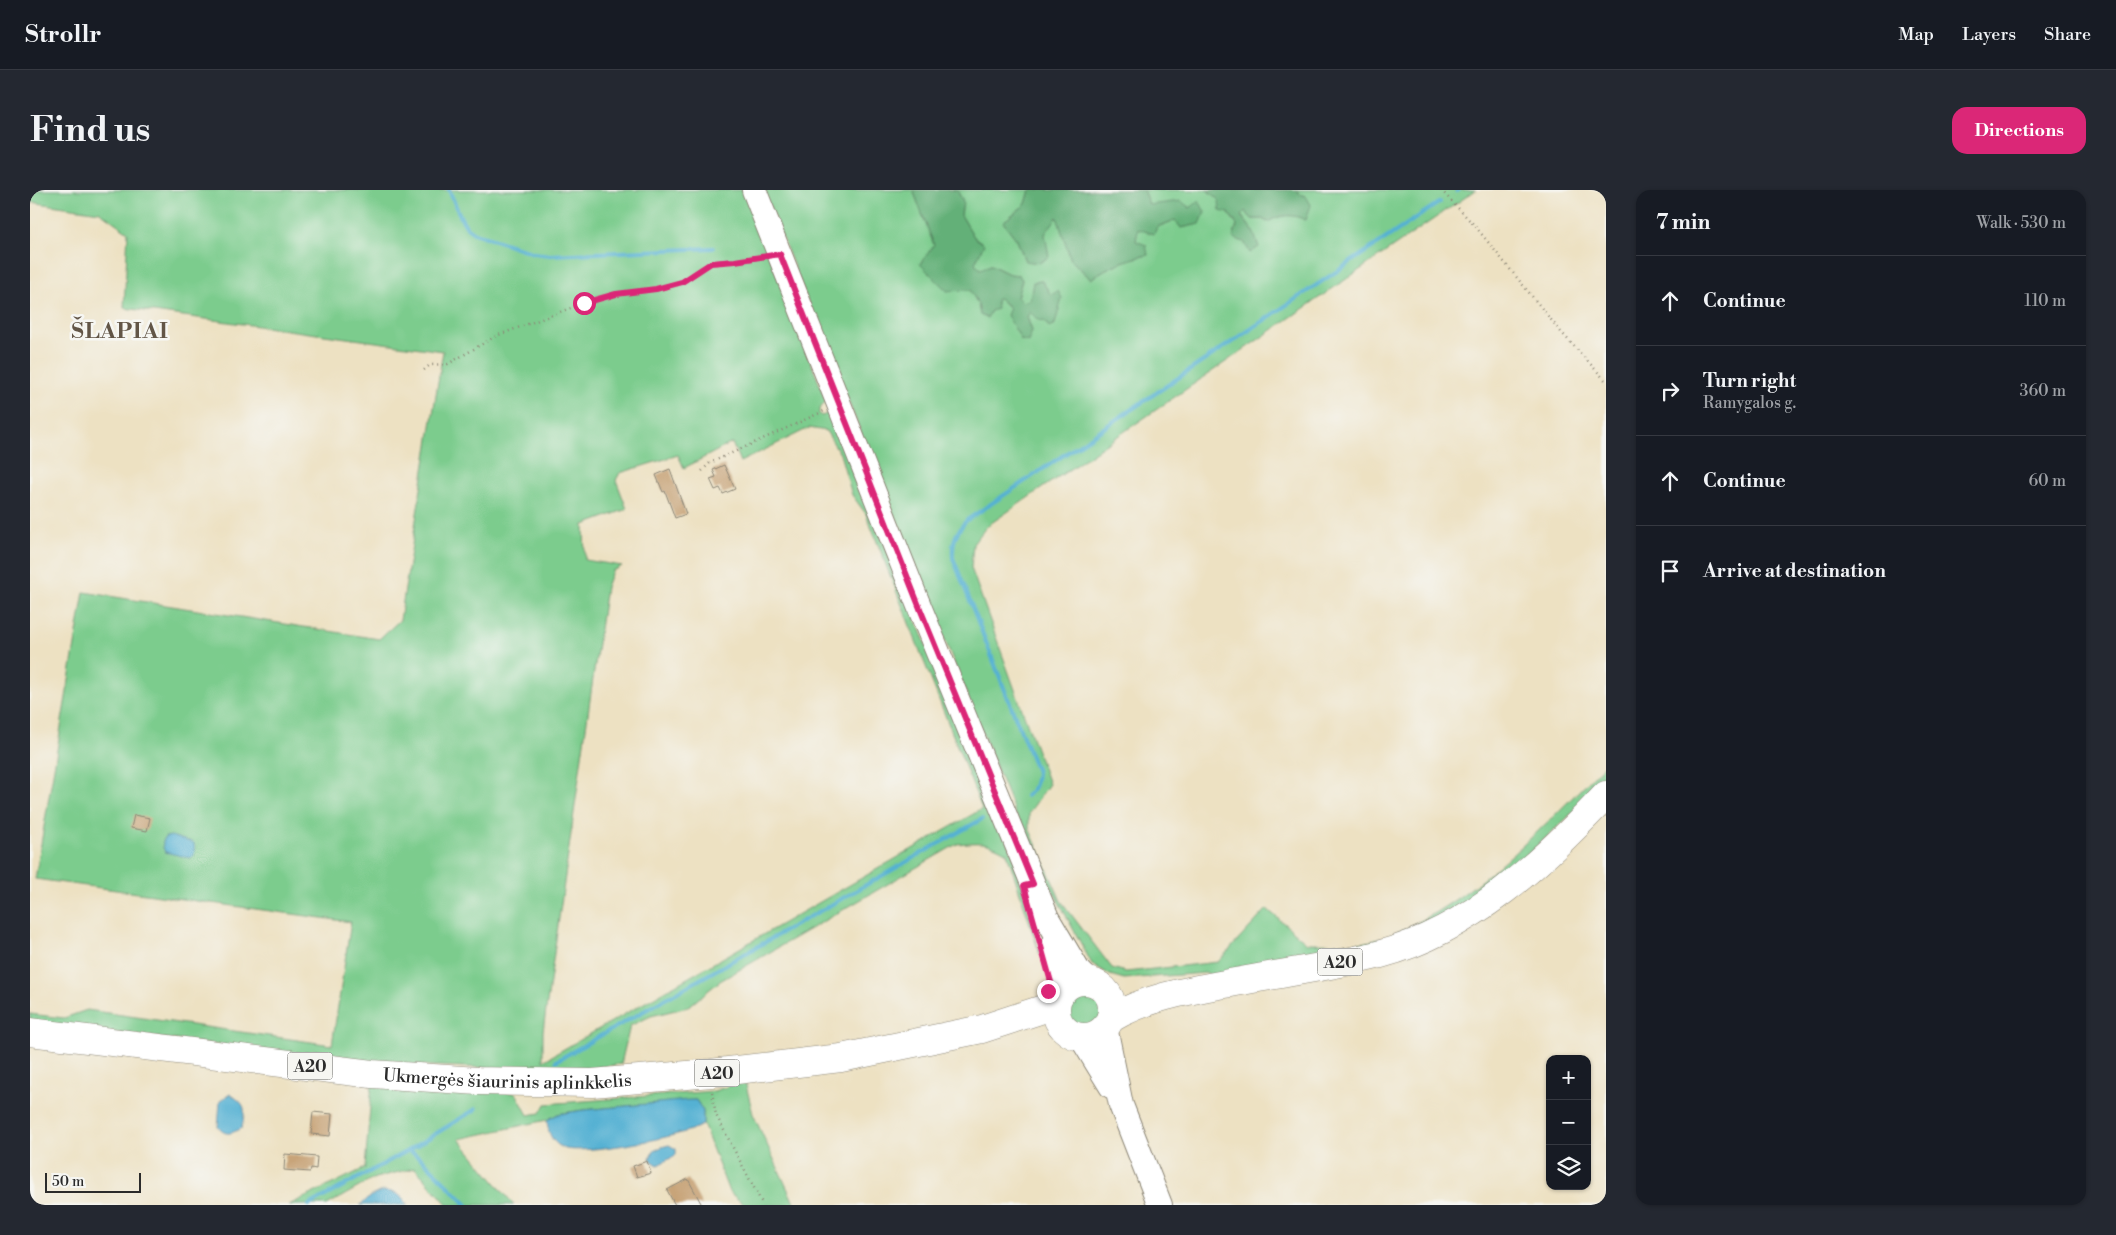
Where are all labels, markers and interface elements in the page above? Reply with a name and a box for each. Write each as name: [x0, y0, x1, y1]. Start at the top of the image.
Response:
text: Strollr: [25, 20, 101, 50]
text: Map: [1899, 23, 1934, 46]
text: Layers: [1962, 23, 2016, 46]
text: Share: [2044, 23, 2091, 46]
button: Directions: [1952, 107, 2086, 154]
text: Find us: [30, 109, 150, 152]
text: 7 min: [1656, 210, 1710, 236]
text: Walk · 530 m: [1977, 213, 2066, 233]
icon: ahead: [1656, 287, 1684, 315]
text: Continue: [1703, 289, 1786, 313]
text: 110 m: [2024, 291, 2066, 311]
route start: [573, 292, 596, 315]
district label: ŠLAPIAI: [71, 316, 169, 345]
text: Turn right: [1703, 369, 1796, 393]
icon: right: [1656, 377, 1684, 405]
text: 360 m: [2020, 381, 2066, 401]
text: Ramygalos g.: [1703, 393, 1796, 413]
icon: ahead: [1656, 467, 1684, 495]
text: Continue: [1703, 469, 1786, 493]
text: 60 m: [2028, 471, 2066, 491]
icon: arrive: [1656, 557, 1684, 585]
text: Arrive at destination: [1703, 559, 1886, 583]
road number: A20: [1318, 949, 1362, 976]
route end: [1037, 980, 1060, 1003]
road number: A20: [288, 1052, 332, 1079]
map controls: [1546, 1055, 1591, 1190]
button: +: [1546, 1055, 1591, 1100]
road number: A20: [694, 1060, 740, 1086]
street label: Ukmergės šiaurinis aplinkkelis: [382, 1064, 633, 1095]
button: −: [1546, 1100, 1591, 1145]
button: layers: [1546, 1145, 1591, 1190]
scale bar: [45, 1170, 141, 1193]
text: 50 m: [52, 1173, 84, 1191]

